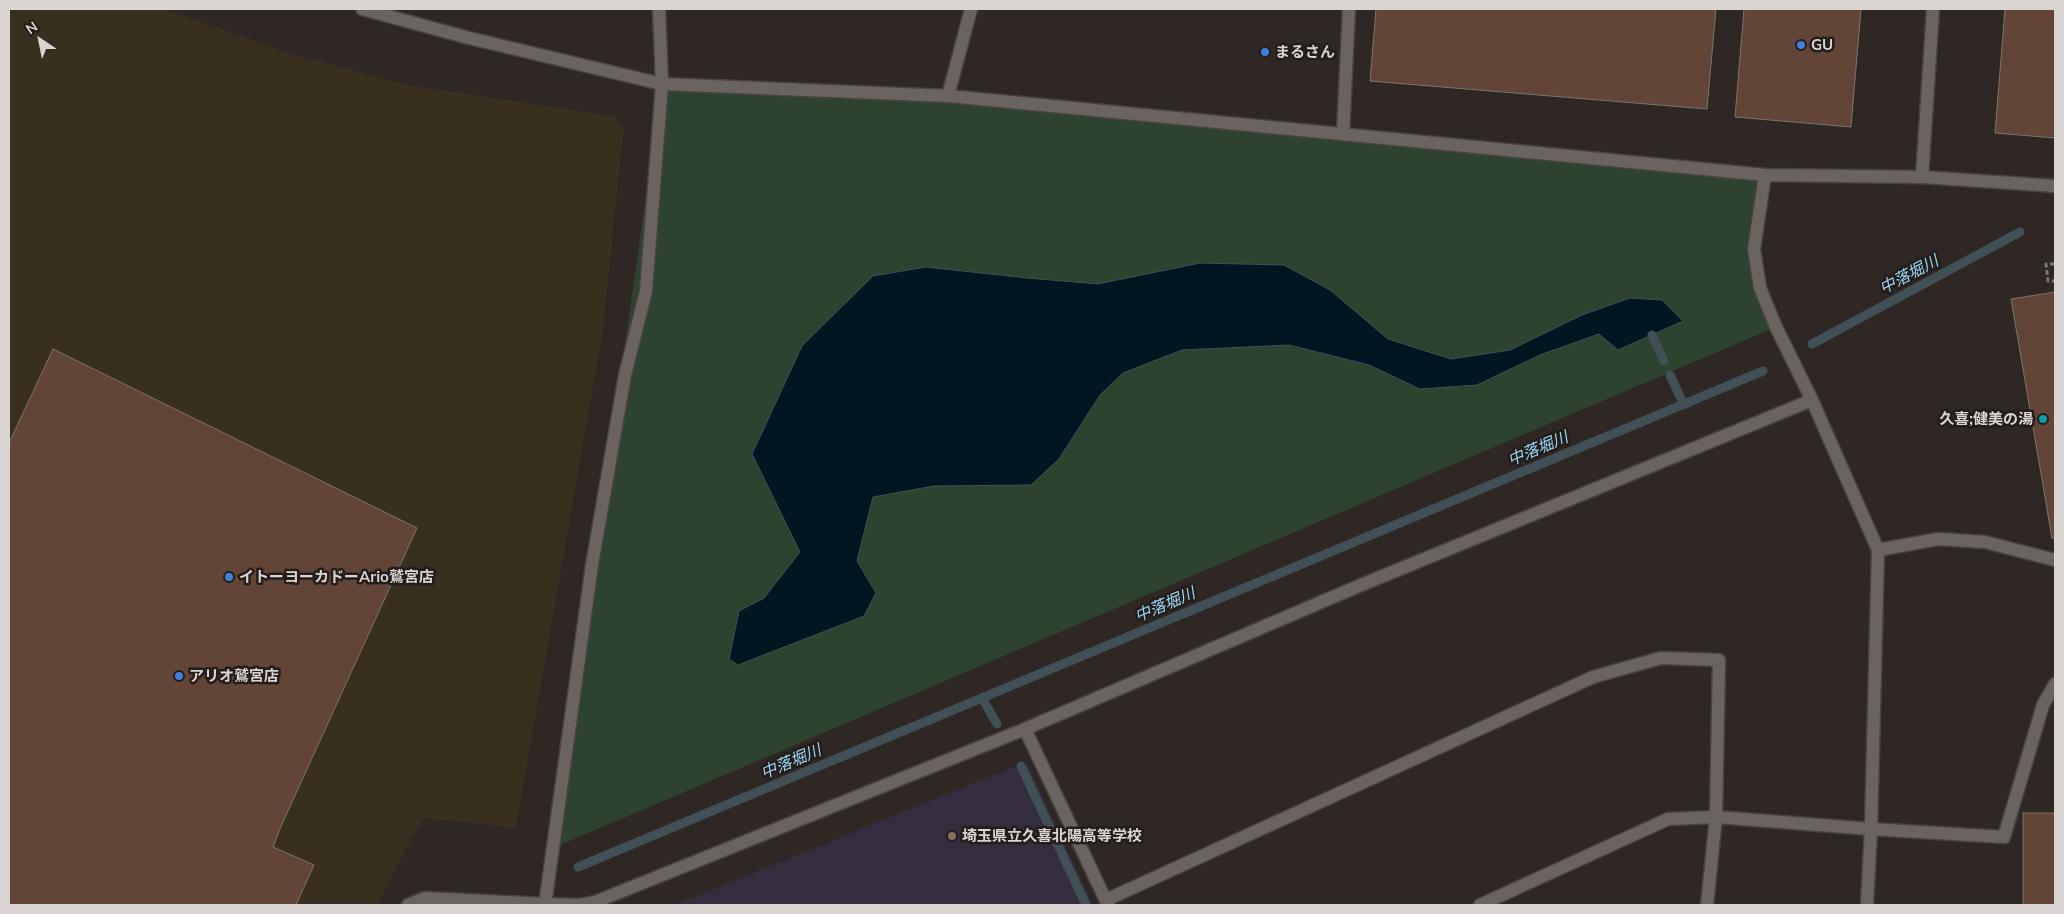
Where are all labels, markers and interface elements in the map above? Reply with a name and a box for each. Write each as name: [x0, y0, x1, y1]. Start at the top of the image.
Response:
north arrow: [15, 15, 65, 65]
text: N: [22, 17, 41, 38]
place label: GU: [1811, 36, 1833, 54]
marker: GU: [1795, 39, 1807, 51]
place label: まるさん: [1275, 43, 1335, 61]
marker: まるさん: [1259, 46, 1271, 58]
water label: 中落堀川: [1876, 252, 1942, 298]
place label: 久喜;健美の湯: [1939, 410, 2033, 428]
marker: 久喜;健美の湯: [2037, 413, 2049, 425]
water label: 中落堀川: [1505, 428, 1571, 470]
place label: イトーヨーカドーArio鷲宮店: [239, 568, 434, 586]
marker: イトーヨーカドーArio鷲宮店: [223, 571, 235, 583]
water label: 中落堀川: [1132, 584, 1198, 626]
place label: アリオ鷲宮店: [189, 667, 279, 685]
marker: アリオ鷲宮店: [173, 670, 185, 682]
water label: 中落堀川: [758, 741, 824, 783]
place label: 埼玉県立久喜北陽高等学校: [962, 827, 1142, 845]
marker: 埼玉県立久喜北陽高等学校: [946, 830, 958, 842]

